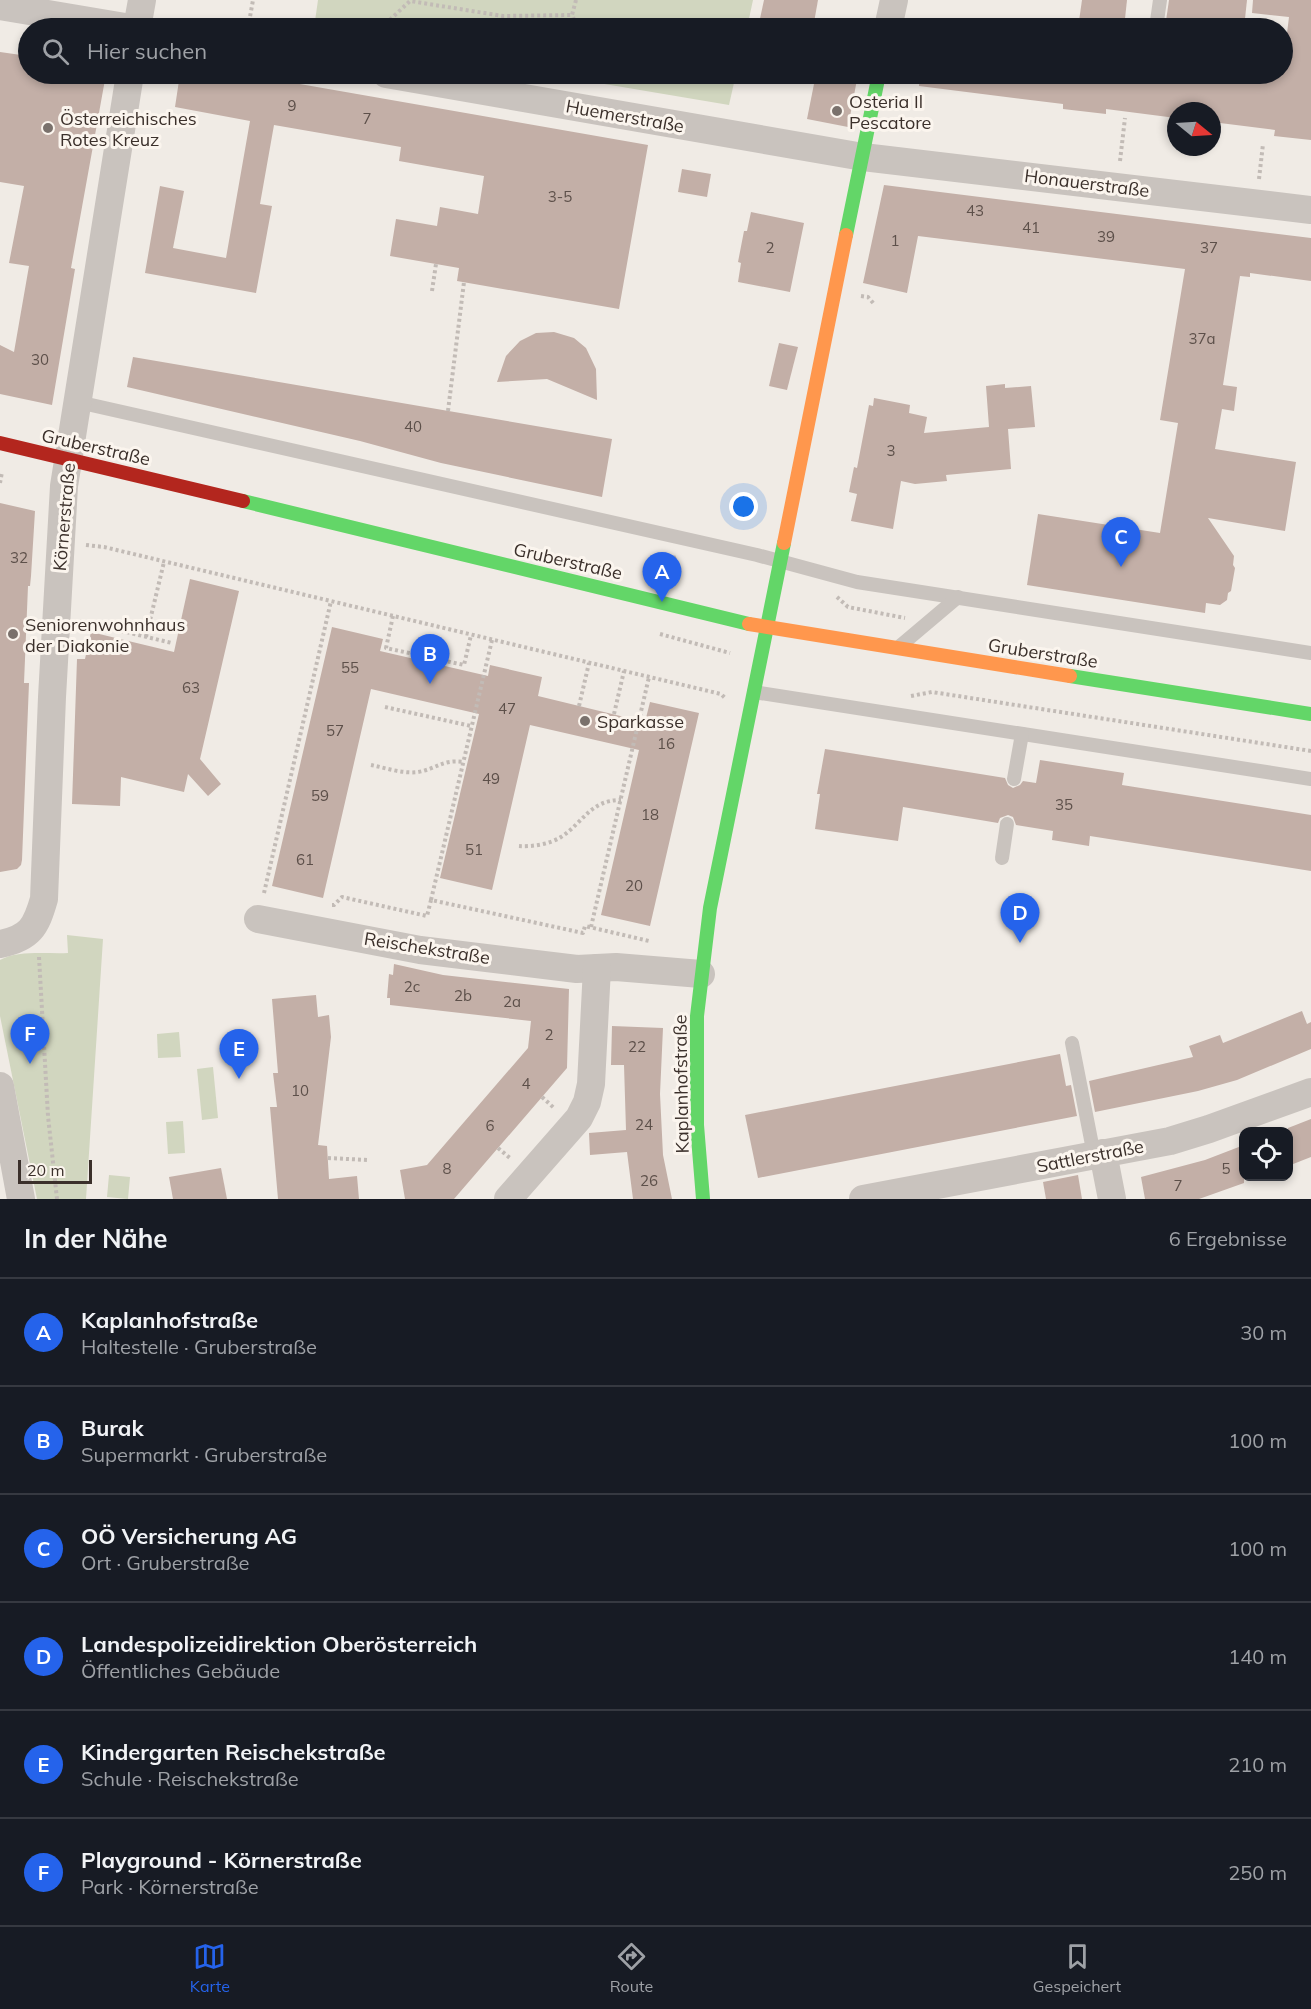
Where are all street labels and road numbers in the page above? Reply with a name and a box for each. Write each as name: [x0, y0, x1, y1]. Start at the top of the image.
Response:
street label: Huemerstraße: [564, 94, 686, 138]
street label: Honauerstraße: [1023, 164, 1151, 202]
street label: Gruberstraße: [39, 423, 153, 471]
street label: Körnerstraße: [48, 462, 80, 572]
street label: Gruberstraße: [511, 537, 625, 585]
street label: Gruberstraße: [987, 633, 1099, 673]
street label: Reischekstraße: [362, 927, 492, 969]
street label: Kaplanhofstraße: [668, 1014, 694, 1154]
street label: Sattlerstraße: [1035, 1134, 1145, 1178]

